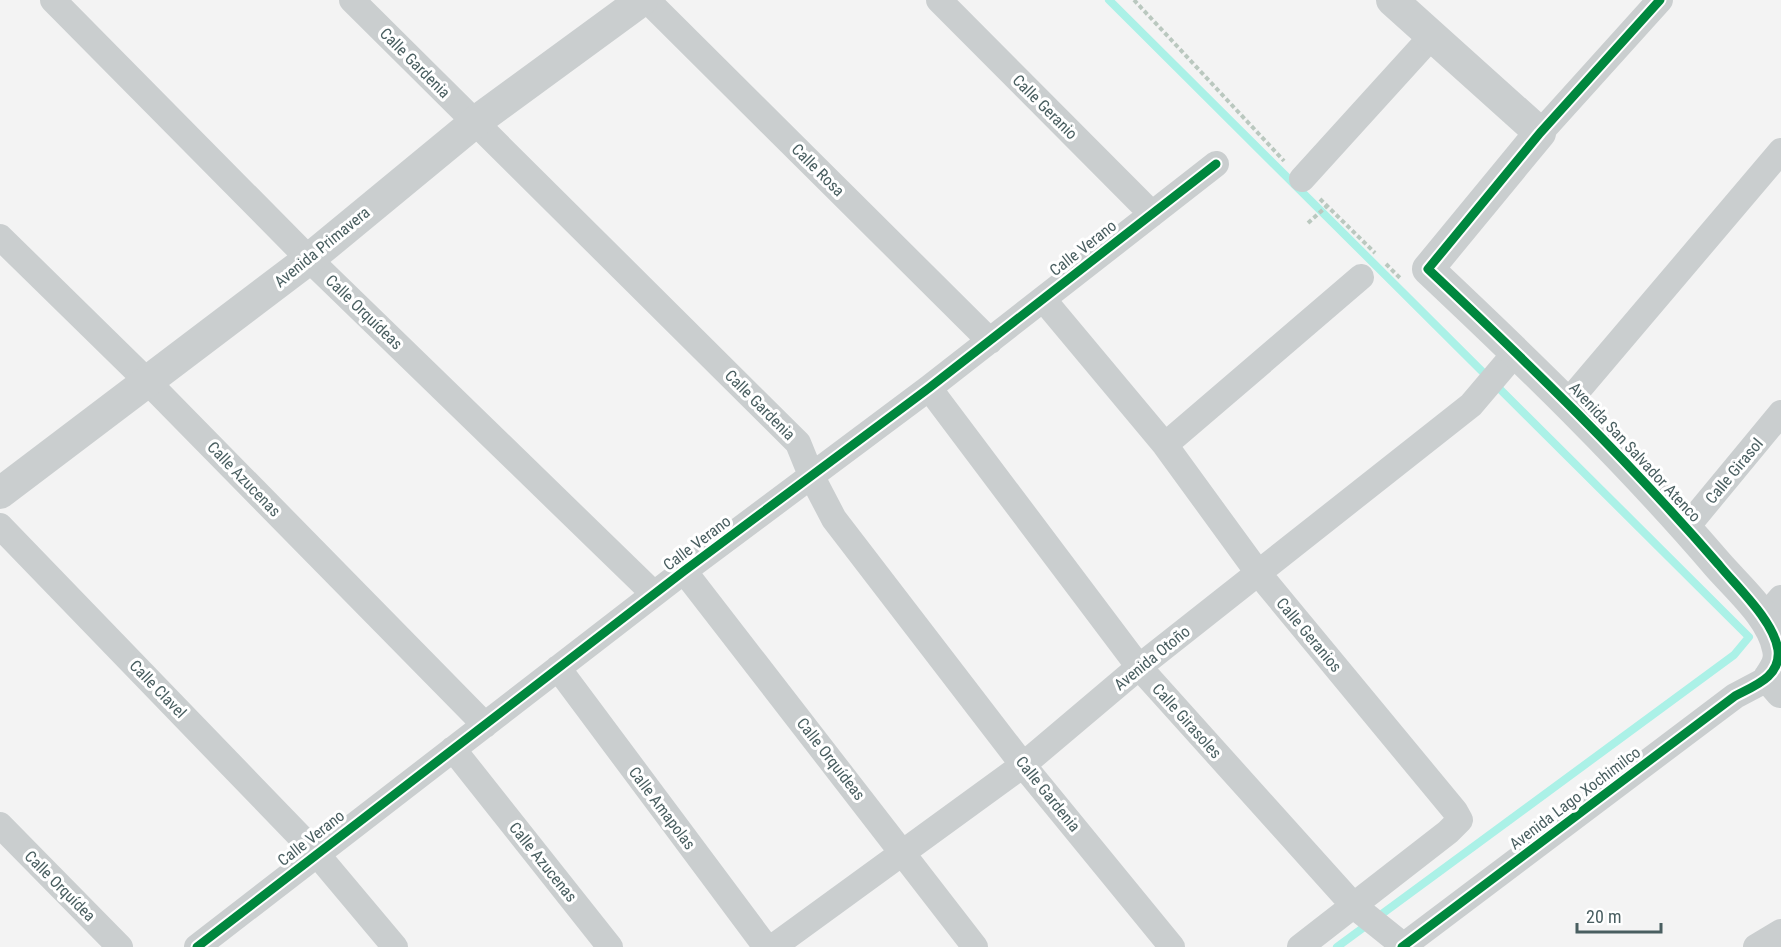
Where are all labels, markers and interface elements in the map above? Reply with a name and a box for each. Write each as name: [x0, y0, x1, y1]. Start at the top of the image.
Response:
street label: Calle Gardenia: [376, 24, 454, 102]
street label: Calle Geranio: [1009, 71, 1081, 143]
street label: Calle Rosa: [788, 140, 848, 200]
street label: Avenida Primavera: [270, 203, 374, 291]
street label: Calle Verano: [1046, 216, 1120, 280]
street label: Calle Orquídeas: [322, 271, 406, 353]
street label: Calle Gardenia: [721, 366, 799, 444]
street label: Avenida San Salvador Atenco: [1565, 378, 1705, 526]
street label: Calle Girasol: [1701, 434, 1767, 508]
street label: Calle Azucenas: [203, 438, 285, 520]
street label: Calle Verano: [660, 512, 734, 574]
street label: Calle Geranios: [1272, 594, 1346, 676]
street label: Avenida Otoño: [1110, 622, 1194, 694]
street label: Calle Clavel: [126, 656, 190, 722]
street label: Calle Girasoles: [1148, 680, 1226, 762]
street label: Calle Orquídeas: [793, 714, 869, 804]
street label: Avenida Lago Xochimilco: [1506, 743, 1644, 853]
street label: Calle Gardenia: [1012, 752, 1084, 836]
street label: Calle Amapolas: [625, 763, 699, 853]
street label: Calle Verano: [274, 806, 348, 870]
street label: Calle Azucenas: [505, 818, 581, 906]
street label: Calle Orquídea: [21, 847, 99, 925]
scale bar: [1577, 896, 1661, 934]
text: 20 m: [1586, 906, 1621, 927]

